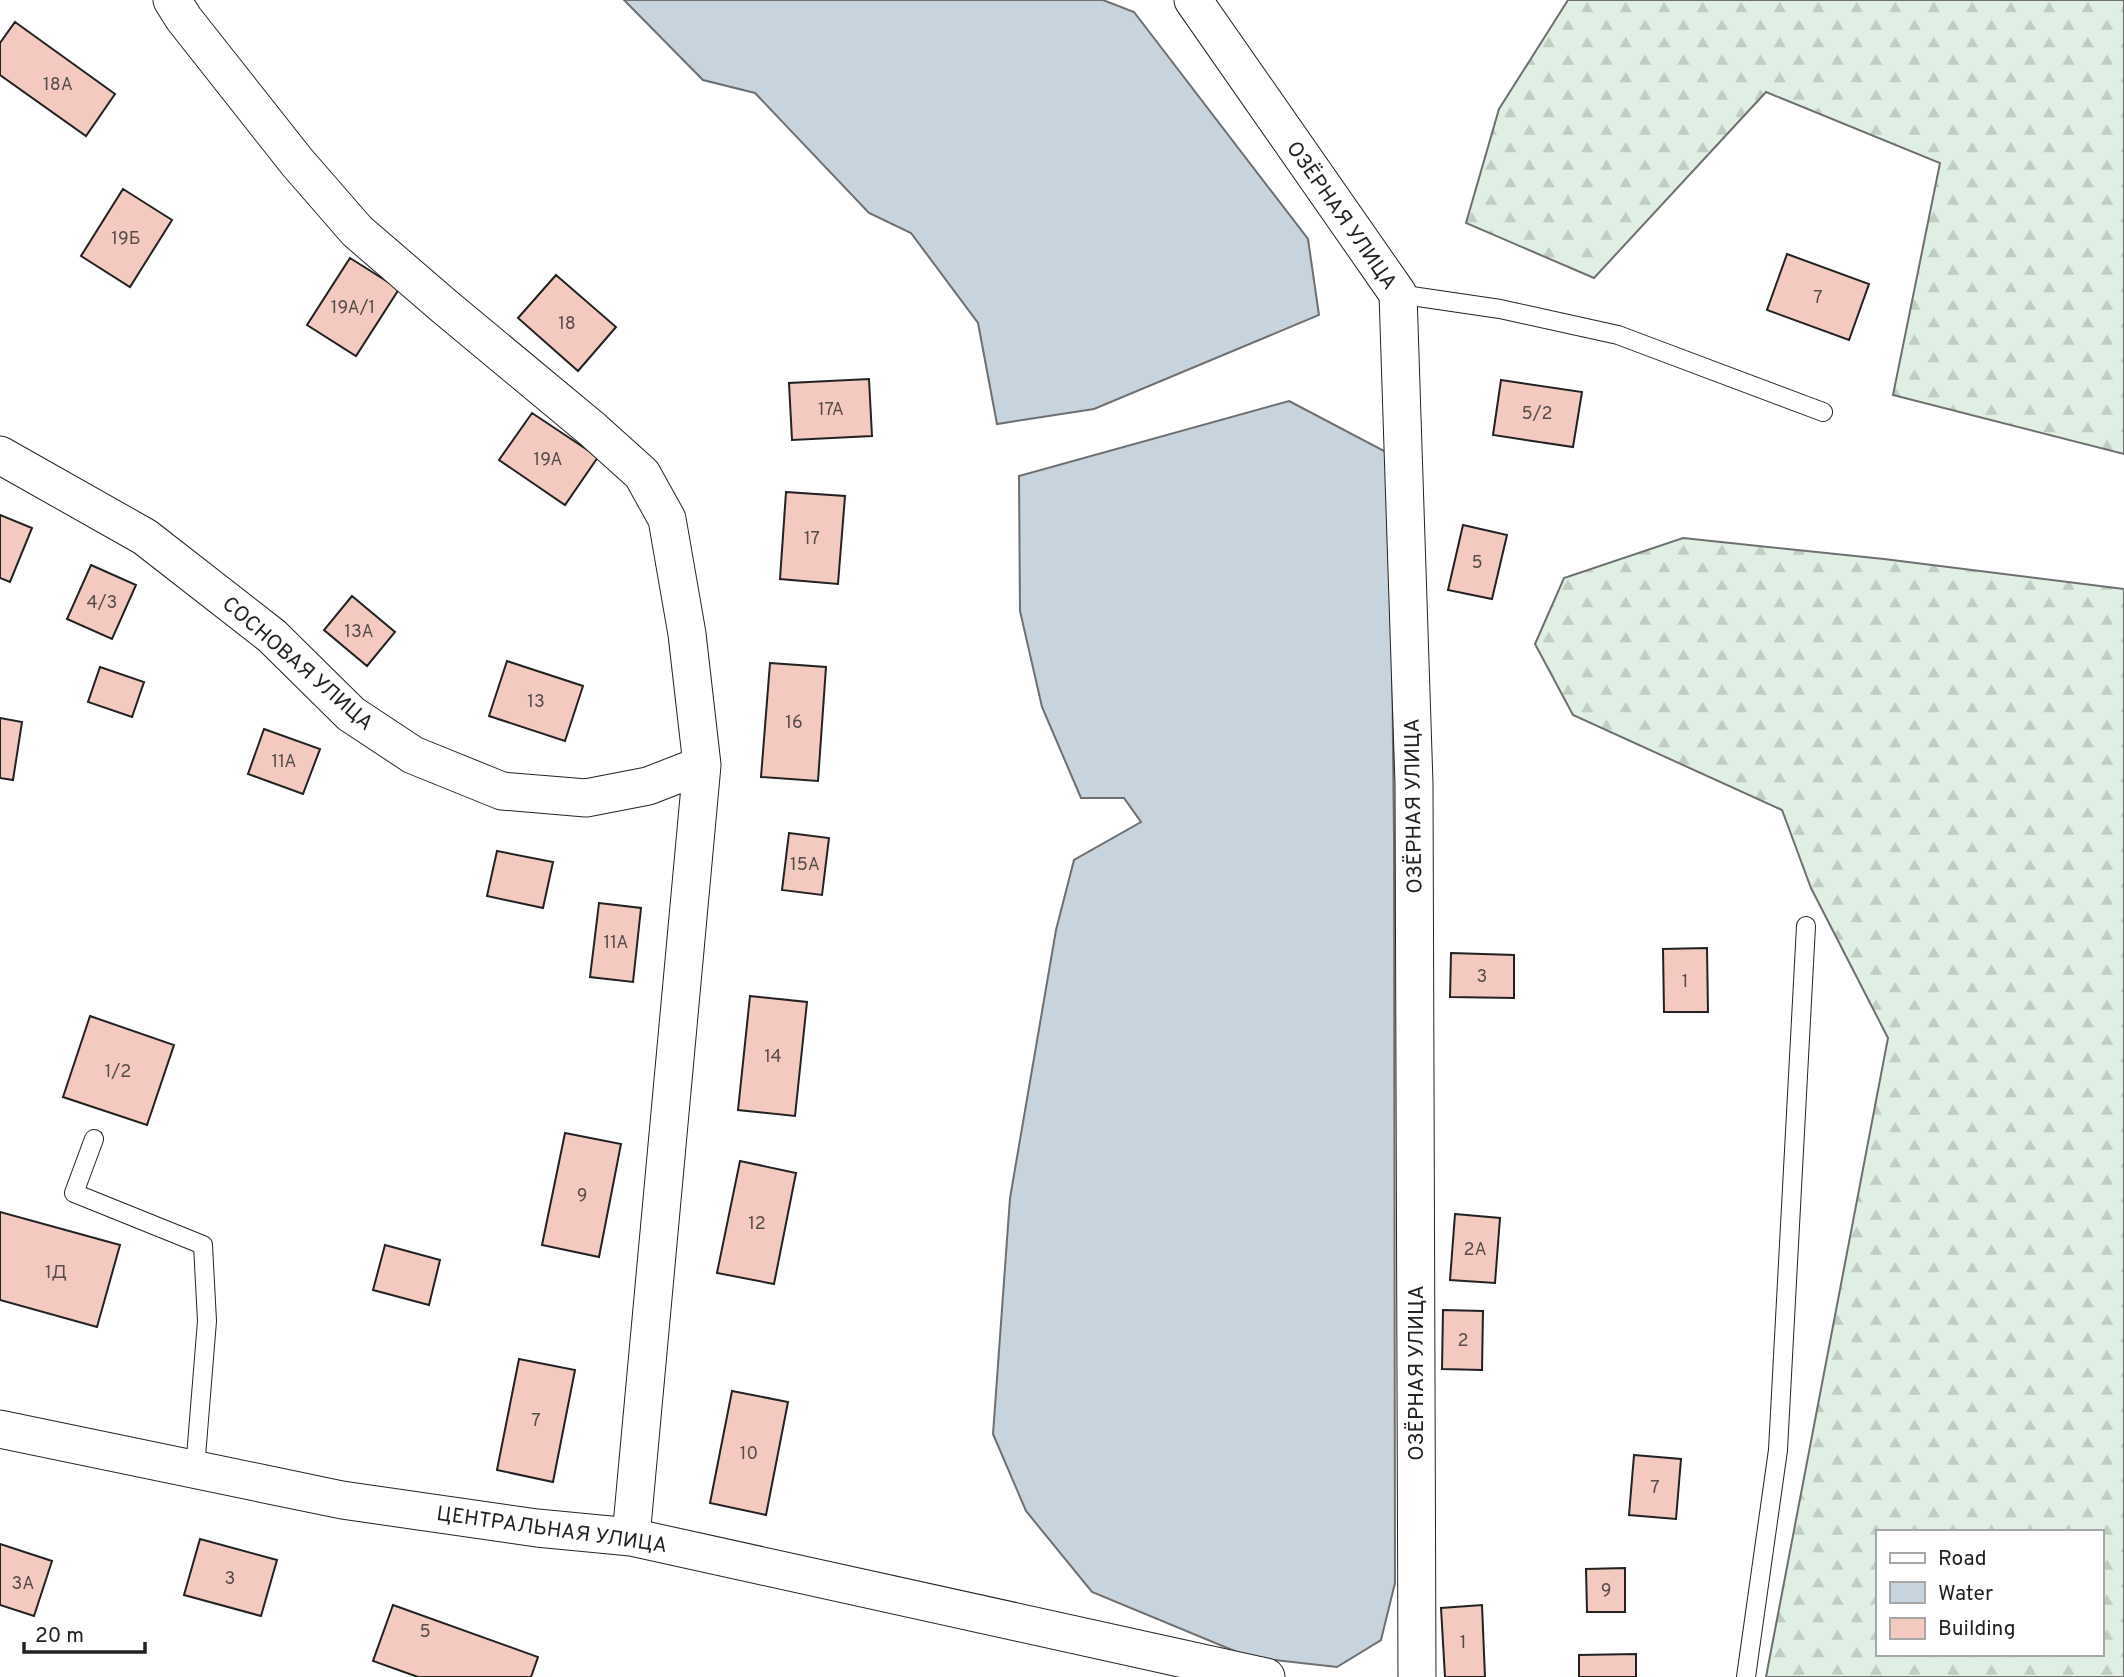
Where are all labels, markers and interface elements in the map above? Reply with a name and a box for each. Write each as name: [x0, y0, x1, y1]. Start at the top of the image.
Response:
house number: 18А: [43, 74, 73, 97]
street label: ОЗЁРНАЯ УЛИЦА: [1279, 136, 1402, 295]
house number: 19Б: [111, 228, 141, 251]
house number: 7: [1813, 287, 1823, 310]
house number: 19А/1: [331, 297, 375, 320]
house number: 18: [558, 313, 576, 336]
house number: 17А: [818, 399, 844, 422]
house number: 5/2: [1521, 403, 1553, 426]
house number: 19А: [534, 449, 562, 472]
house number: 17: [804, 528, 820, 551]
house number: 5: [1471, 552, 1483, 575]
street label: СОСНОВАЯ УЛИЦА: [216, 591, 378, 737]
house number: 4/3: [87, 592, 117, 615]
house number: 13А: [344, 621, 374, 644]
house number: 13: [527, 691, 545, 714]
house number: 16: [785, 712, 803, 735]
street label: ОЗЁРНАЯ УЛИЦА: [1399, 718, 1430, 894]
house number: 11А: [271, 751, 297, 774]
house number: 15А: [790, 854, 820, 877]
house number: 11А: [603, 932, 629, 955]
house number: 3: [1477, 966, 1487, 989]
house number: 1: [1682, 971, 1688, 994]
house number: 14: [764, 1046, 782, 1069]
house number: 1/2: [105, 1061, 131, 1084]
house number: 9: [577, 1185, 587, 1208]
house number: 12: [748, 1213, 766, 1236]
house number: 2А: [1463, 1239, 1487, 1262]
house number: 1Д: [45, 1262, 67, 1285]
street label: ОЗЁРНАЯ УЛИЦА: [1404, 1285, 1431, 1461]
house number: 2: [1457, 1330, 1469, 1353]
house number: 7: [531, 1410, 541, 1433]
house number: 10: [740, 1443, 758, 1466]
house number: 7: [1650, 1477, 1660, 1500]
street label: ЦЕНТРАЛЬНАЯ УЛИЦА: [435, 1501, 669, 1560]
legend: [1876, 1530, 2103, 1656]
text: Road: [1938, 1546, 1987, 1573]
house number: 3: [225, 1568, 235, 1591]
house number: 3А: [12, 1573, 34, 1596]
house number: 9: [1601, 1580, 1611, 1603]
text: Water: [1938, 1581, 1993, 1608]
scale bar: [24, 1610, 145, 1654]
text: Building: [1938, 1616, 2016, 1643]
house number: 5: [419, 1621, 431, 1644]
text: 20 m: [35, 1623, 84, 1650]
house number: 1: [1460, 1632, 1466, 1655]

